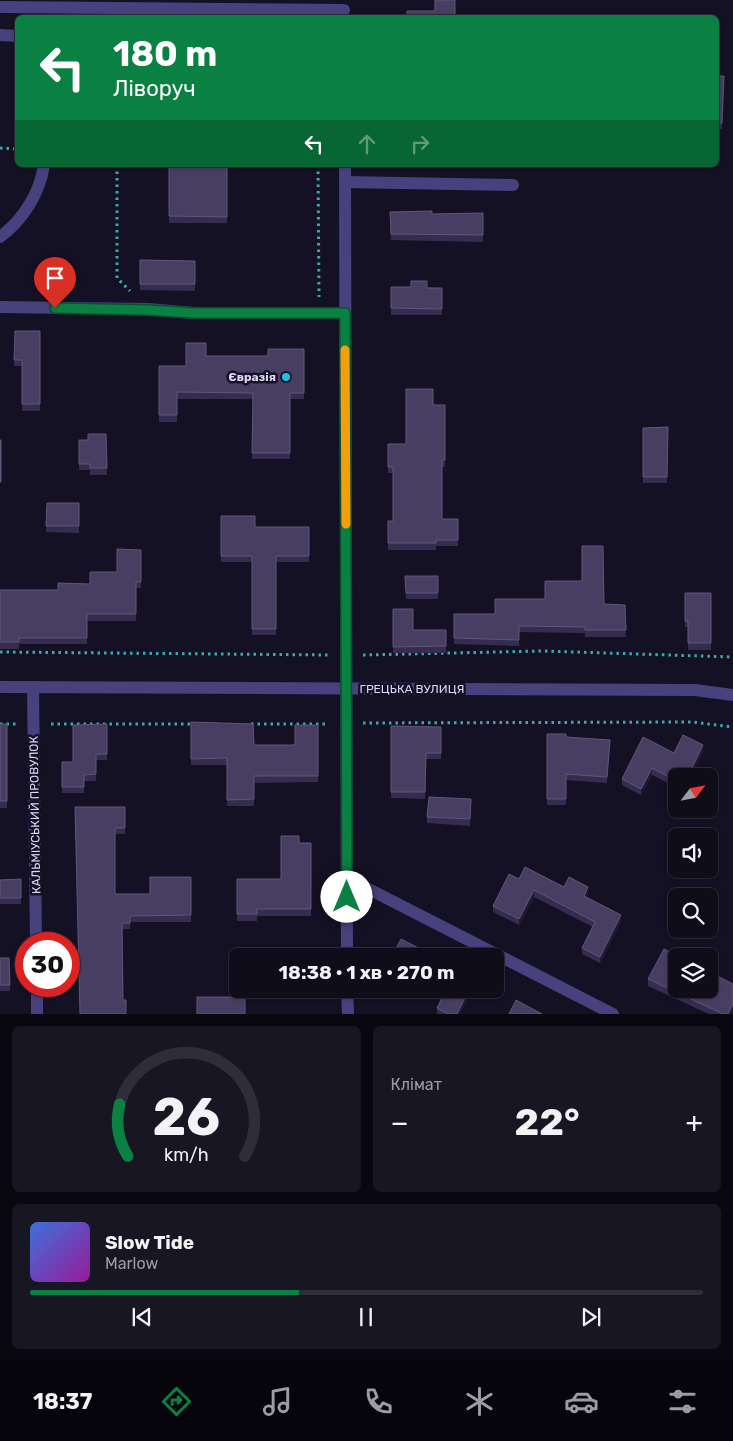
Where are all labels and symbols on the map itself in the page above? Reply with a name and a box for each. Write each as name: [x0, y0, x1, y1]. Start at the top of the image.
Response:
pin: [34, 257, 76, 308]
place label: Євразія: [228, 370, 276, 384]
marker: Євразія: [280, 371, 292, 383]
street label: ГРЕЦЬКА ВУЛИЦЯ: [360, 682, 464, 696]
street label: КАЛЬМІУСЬКИЙ ПРОВУЛОК: [27, 735, 43, 894]
north arrow: [668, 768, 718, 818]
position arrow: [320, 870, 372, 922]
speed limit sign: 30: [15, 932, 80, 997]

